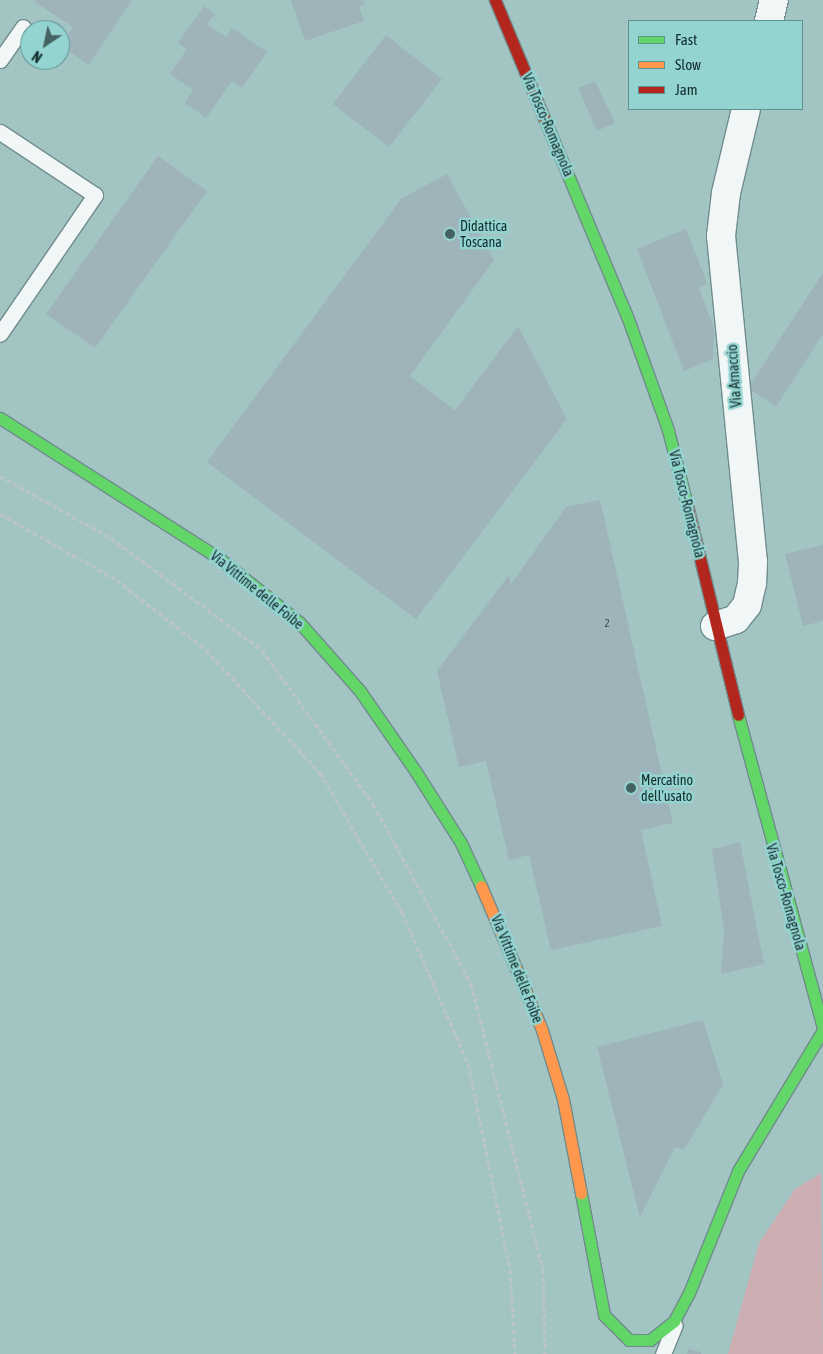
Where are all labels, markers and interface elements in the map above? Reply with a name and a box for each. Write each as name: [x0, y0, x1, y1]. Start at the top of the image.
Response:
north arrow: [20, 20, 70, 70]
legend: [628, 20, 803, 110]
text: Fast: [675, 31, 697, 48]
text: N: [29, 48, 45, 66]
text: Slow: [675, 56, 701, 73]
street label: Via Tosco-Romagnola: [519, 71, 577, 179]
text: Jam: [675, 81, 698, 98]
place label: Didattica Toscana: [460, 218, 507, 250]
marker: Didattica Toscana: [444, 228, 456, 240]
street label: Via Arnaccio: [723, 344, 745, 408]
street label: Via Tosco-Romagnola: [665, 448, 709, 560]
street label: Via Vittime delle Foibe: [207, 547, 307, 633]
house number: 2: [604, 616, 610, 630]
place label: Mercatino dell'usato: [641, 772, 693, 804]
marker: Mercatino dell'usato: [625, 782, 637, 794]
street label: Via Tosco-Romagnola: [763, 842, 809, 952]
street label: Via Vittime delle Foibe: [488, 913, 546, 1025]

